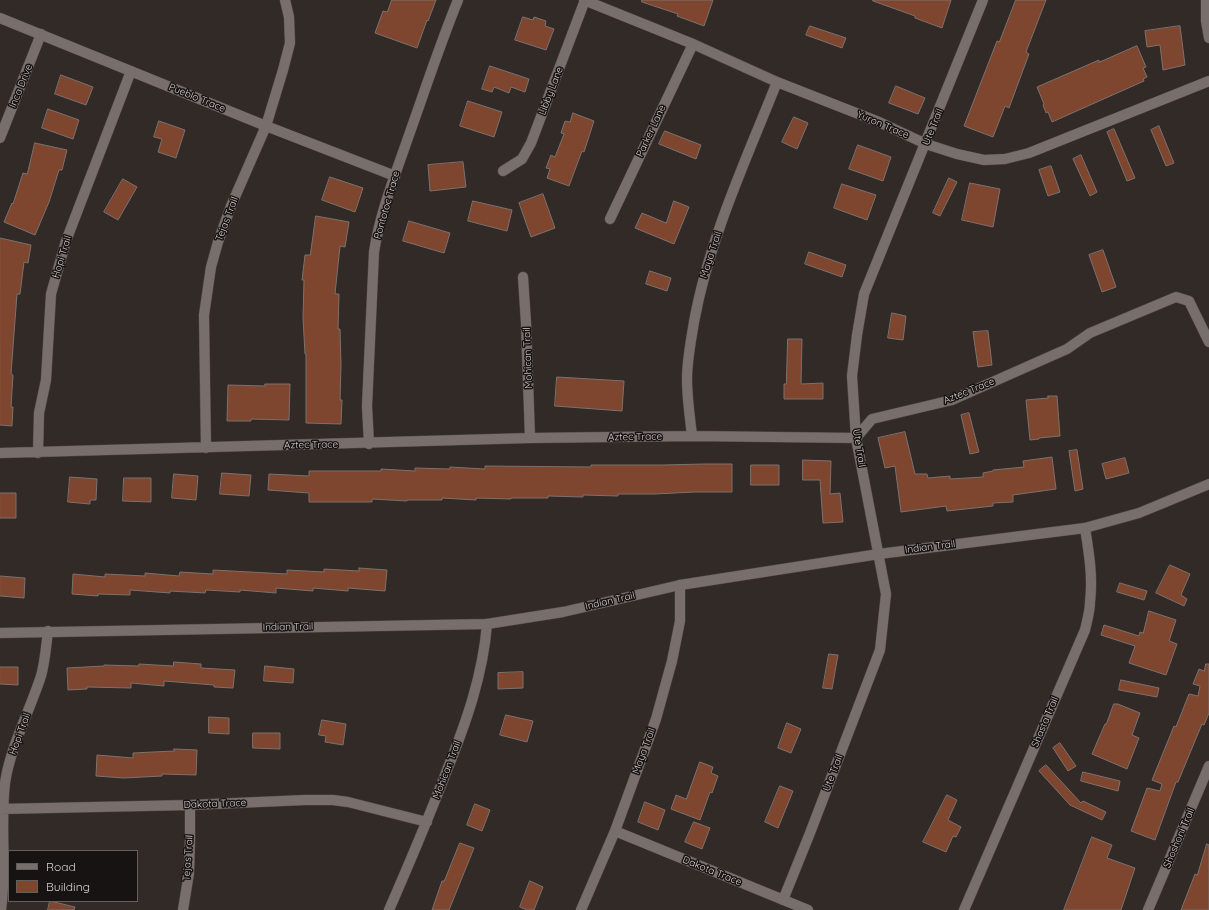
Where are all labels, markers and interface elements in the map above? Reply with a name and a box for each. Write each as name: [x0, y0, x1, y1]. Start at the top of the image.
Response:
street label: Inca Drive: [7, 62, 35, 110]
street label: Libby Lane: [536, 65, 566, 117]
street label: Pueblo Trace: [167, 81, 227, 115]
street label: Parker Lane: [634, 103, 668, 159]
street label: Ute Trail: [920, 107, 946, 147]
street label: Yuron Trace: [855, 109, 911, 141]
street label: Pontotoc Trace: [372, 170, 402, 240]
street label: Tejas Trail: [213, 195, 241, 243]
street label: Maya Trail: [698, 230, 724, 280]
street label: Hopi Trail: [50, 234, 74, 280]
street label: Mohican Trail: [521, 327, 535, 389]
street label: Aztec Trace: [942, 375, 996, 407]
street label: Ute Trail: [850, 428, 868, 468]
street label: Aztec Trace: [608, 431, 662, 443]
street label: Aztec Trace: [284, 439, 338, 451]
street label: Indian Trail: [904, 538, 956, 556]
street label: Indian Trail: [584, 589, 636, 613]
street label: Indian Trail: [263, 621, 313, 633]
street label: Shasta Trail: [1029, 695, 1061, 749]
street label: Hopi Trail: [7, 711, 33, 757]
street label: Maya Trail: [630, 726, 658, 776]
street label: Mohican Trail: [430, 739, 464, 801]
street label: Ute Trail: [820, 753, 846, 793]
street label: Dakota Trace: [183, 797, 247, 811]
street label: Shoshoni Trail: [1161, 806, 1197, 870]
street label: Tejas Trail: [180, 834, 196, 882]
legend: [8, 850, 138, 902]
street label: Dakota Trace: [681, 854, 743, 888]
text: Road: [46, 859, 76, 874]
text: Building: [46, 879, 90, 894]

